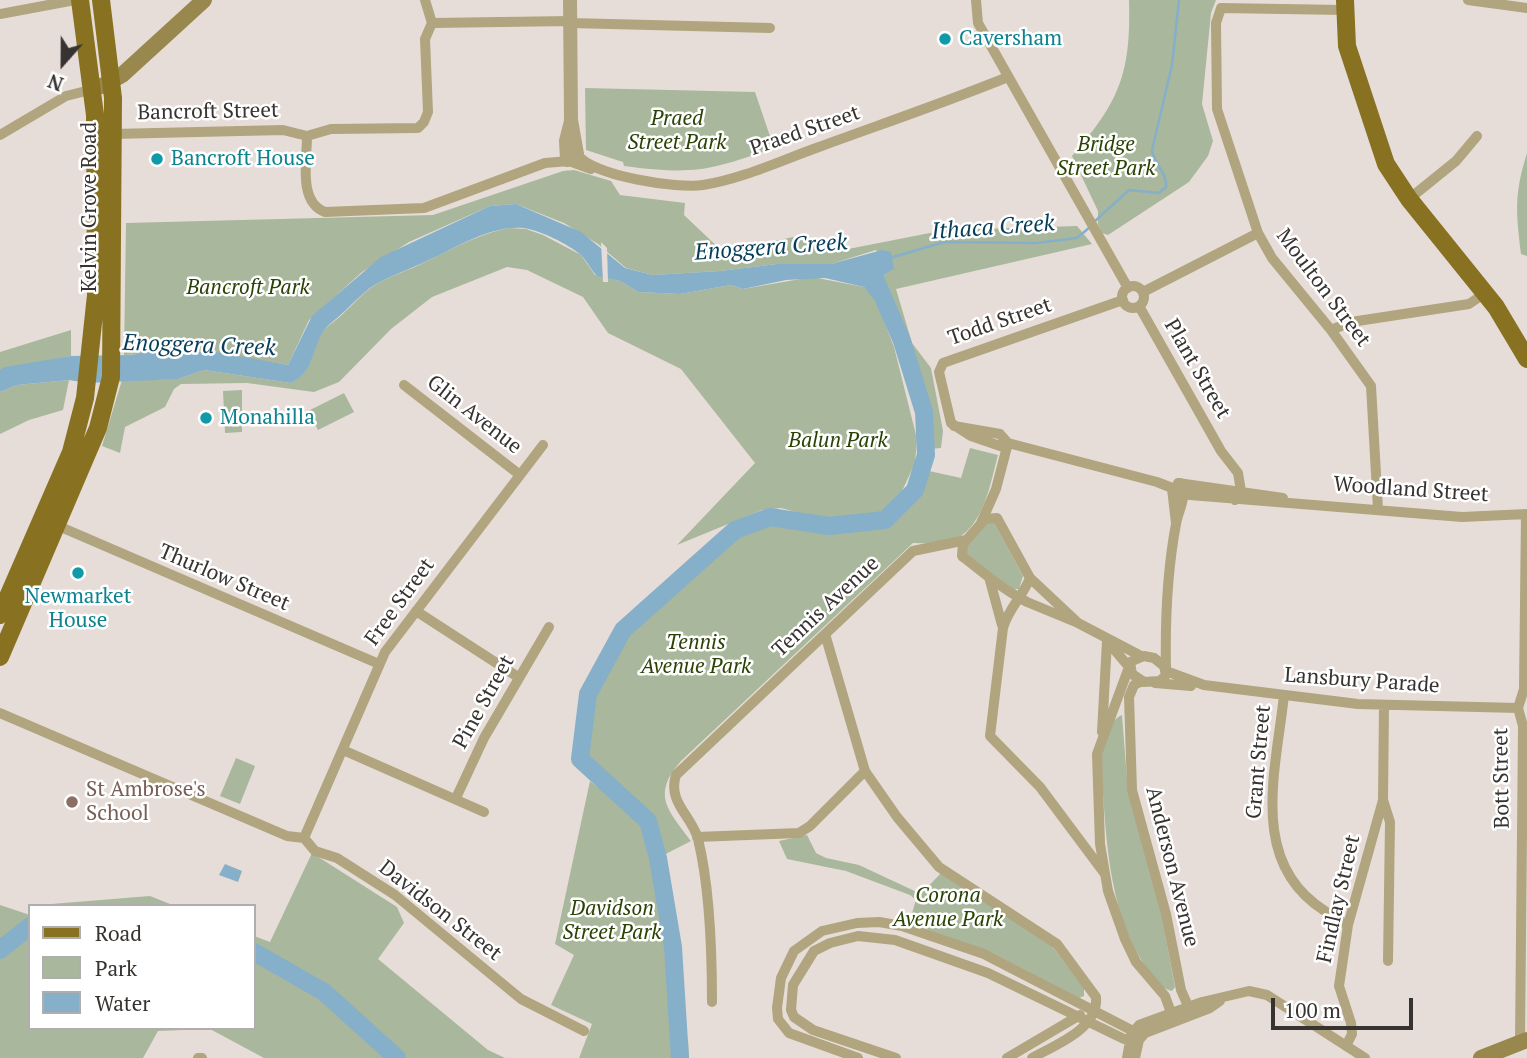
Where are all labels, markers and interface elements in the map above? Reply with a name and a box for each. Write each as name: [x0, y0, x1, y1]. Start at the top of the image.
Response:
place label: Caversham: [959, 26, 1062, 52]
north arrow: [28, 28, 98, 98]
marker: Caversham: [937, 31, 953, 47]
text: N: [44, 69, 66, 97]
street label: Bancroft Street: [137, 98, 279, 126]
street label: Praed Street: [747, 100, 863, 162]
park label: Praed Street Park: [628, 106, 726, 156]
street label: Kelvin Grove Road: [77, 122, 103, 292]
park label: Bridge Street Park: [1057, 132, 1155, 182]
place label: Bancroft House: [171, 146, 315, 172]
marker: Bancroft House: [149, 151, 165, 167]
water label: Ithaca Creek: [930, 210, 1056, 246]
street label: Moulton Street: [1270, 224, 1376, 352]
water label: Enoggera Creek: [694, 229, 848, 267]
park label: Bancroft Park: [186, 275, 310, 301]
street label: Todd Street: [945, 293, 1055, 351]
street label: Plant Street: [1158, 315, 1236, 423]
water label: Enoggera Creek: [122, 330, 276, 362]
street label: Glin Avenue: [422, 370, 526, 460]
place label: Monahilla: [220, 405, 315, 431]
marker: Monahilla: [198, 410, 214, 426]
park label: Balun Park: [788, 428, 888, 454]
street label: Woodland Street: [1333, 472, 1489, 508]
street label: Thurlow Street: [155, 539, 293, 617]
street label: Tennis Avenue: [768, 551, 884, 663]
street label: Free Street: [360, 553, 440, 651]
marker: Newmarket House: [70, 565, 86, 581]
place label: Newmarket House: [25, 584, 131, 634]
park label: Tennis Avenue Park: [641, 630, 751, 680]
street label: Pine Street: [448, 651, 520, 753]
street label: Lansbury Parade: [1284, 663, 1440, 699]
street label: Grant Street: [1241, 704, 1277, 820]
street label: Bott Street: [1489, 727, 1515, 829]
place label: St Ambrose's School: [86, 777, 206, 827]
street label: Anderson Avenue: [1140, 784, 1204, 950]
marker: St Ambrose's School: [64, 794, 80, 810]
street label: Findlay Street: [1312, 833, 1366, 965]
street label: Davidson Street: [374, 855, 506, 967]
park label: Corona Avenue Park: [893, 883, 1003, 933]
park label: Davidson Street Park: [563, 896, 661, 946]
legend: [28, 904, 256, 1030]
text: Road: [95, 919, 142, 947]
text: Park: [95, 954, 137, 982]
scale bar: [1275, 984, 1417, 1028]
text: Water: [95, 989, 150, 1017]
text: 100 m: [1284, 996, 1341, 1024]

